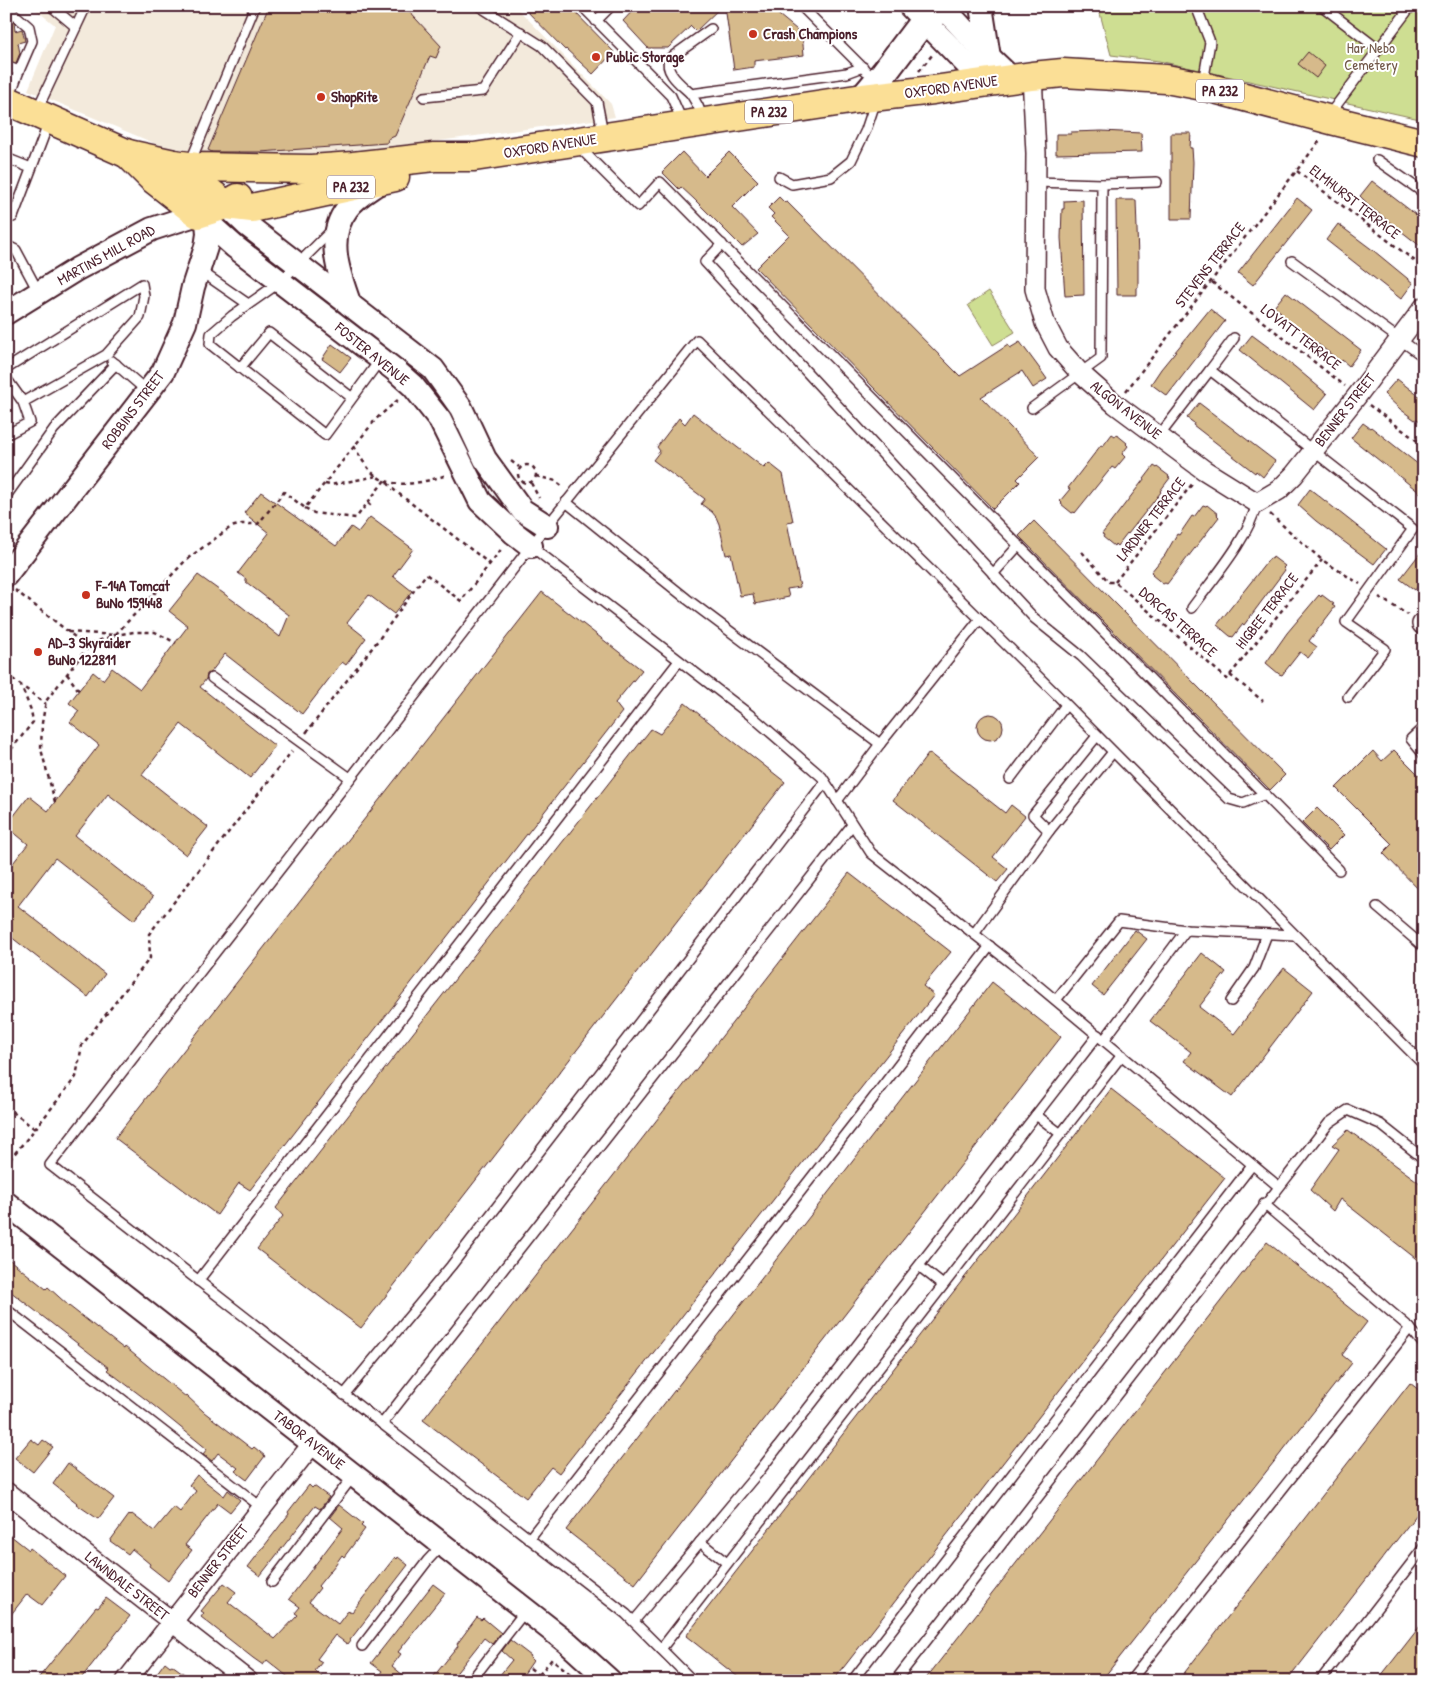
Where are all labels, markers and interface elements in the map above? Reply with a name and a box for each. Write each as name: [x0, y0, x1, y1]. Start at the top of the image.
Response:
place label: Crash Champions: [763, 23, 858, 45]
marker: Crash Champions: [747, 28, 759, 40]
park label: Har Nebo Cemetery: [1344, 37, 1398, 75]
place label: Public Storage: [606, 46, 684, 68]
marker: Public Storage: [590, 51, 602, 63]
street label: OXFORD AVENUE: [903, 70, 999, 103]
road number: PA 232: [1196, 80, 1244, 102]
place label: ShopRite: [331, 86, 378, 108]
marker: ShopRite: [315, 91, 327, 103]
road number: PA 232: [745, 100, 793, 124]
street label: OXFORD AVENUE: [502, 128, 598, 163]
street label: ELMHURST TERRACE: [1305, 159, 1405, 244]
road number: PA 232: [327, 176, 375, 198]
street label: STEVENS TERRACE: [1170, 217, 1250, 312]
street label: MARTINS MILL ROAD: [53, 219, 159, 290]
street label: LOVATT TERRACE: [1257, 299, 1346, 375]
street label: FOSTER AVENUE: [330, 316, 414, 390]
street label: ROBBINS STREET: [96, 365, 170, 453]
street label: BENNER STREET: [1309, 368, 1381, 451]
street label: ALGON AVENUE: [1086, 375, 1167, 444]
street label: LARDNER TERRACE: [1111, 472, 1190, 565]
street label: HIGBEE TERRACE: [1230, 568, 1303, 653]
place label: F-14A Tomcat BuNo 159448: [95, 575, 170, 613]
street label: DORCAS TERRACE: [1135, 582, 1222, 662]
marker: F-14A Tomcat BuNo 159448: [80, 589, 92, 601]
place label: AD-3 Skyraider BuNo 122811: [48, 632, 131, 670]
marker: AD-3 Skyraider BuNo 122811: [32, 646, 44, 658]
street label: TABOR AVENUE: [269, 1405, 350, 1475]
street label: BENNER STREET: [182, 1519, 254, 1602]
street label: LAWNDALE STREET: [81, 1546, 174, 1626]

